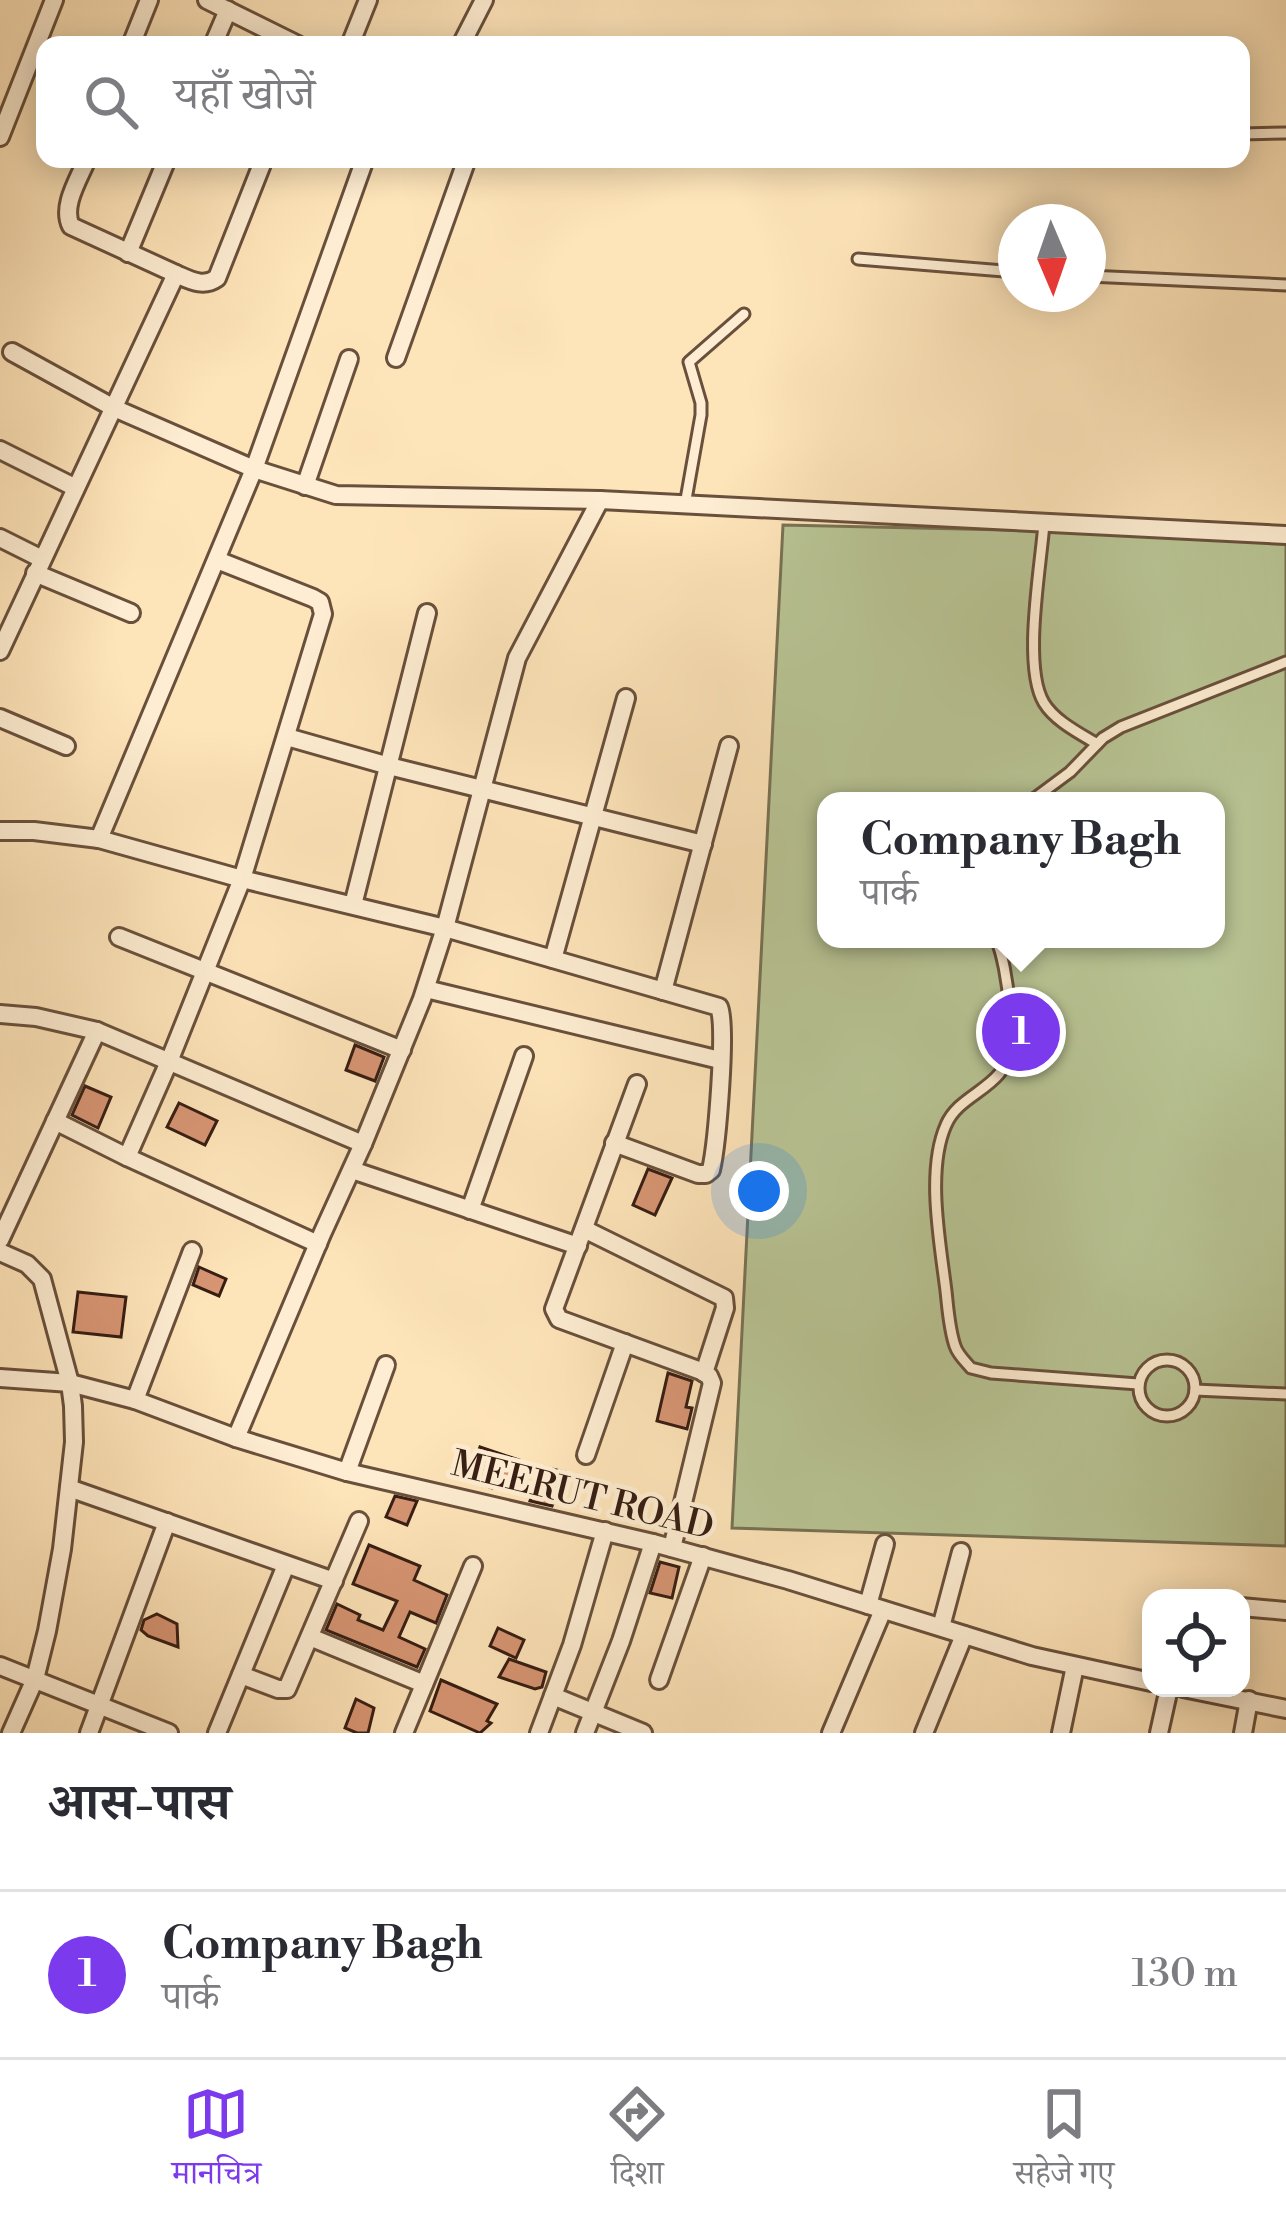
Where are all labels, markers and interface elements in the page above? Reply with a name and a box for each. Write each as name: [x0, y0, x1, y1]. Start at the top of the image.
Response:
search box: [36, 36, 1250, 168]
text: यहाँ खोजें: [174, 67, 315, 124]
icon: search: [78, 69, 144, 135]
north arrow: [998, 204, 1106, 312]
popup: [817, 792, 1225, 948]
text: Company Bagh: [861, 812, 1181, 869]
text: पार्क: [861, 869, 918, 918]
pin: 1: [982, 987, 1060, 1077]
your location: [729, 1161, 789, 1221]
street label: MEERUT ROAD: [447, 1442, 718, 1551]
map controls: [1142, 1589, 1250, 1697]
button: locate: [1142, 1589, 1250, 1697]
text: आस-पास: [48, 1772, 230, 1836]
text: Company Bagh: [162, 1916, 483, 1973]
text: 1: [78, 1950, 96, 1999]
text: 130 m: [1132, 1950, 1238, 1999]
text: पार्क: [162, 1973, 219, 2022]
tab: मानचित्र: [172, 2081, 261, 2205]
tab: दिशा: [604, 2081, 670, 2205]
tab: सहेजे गए: [1014, 2081, 1114, 2205]

